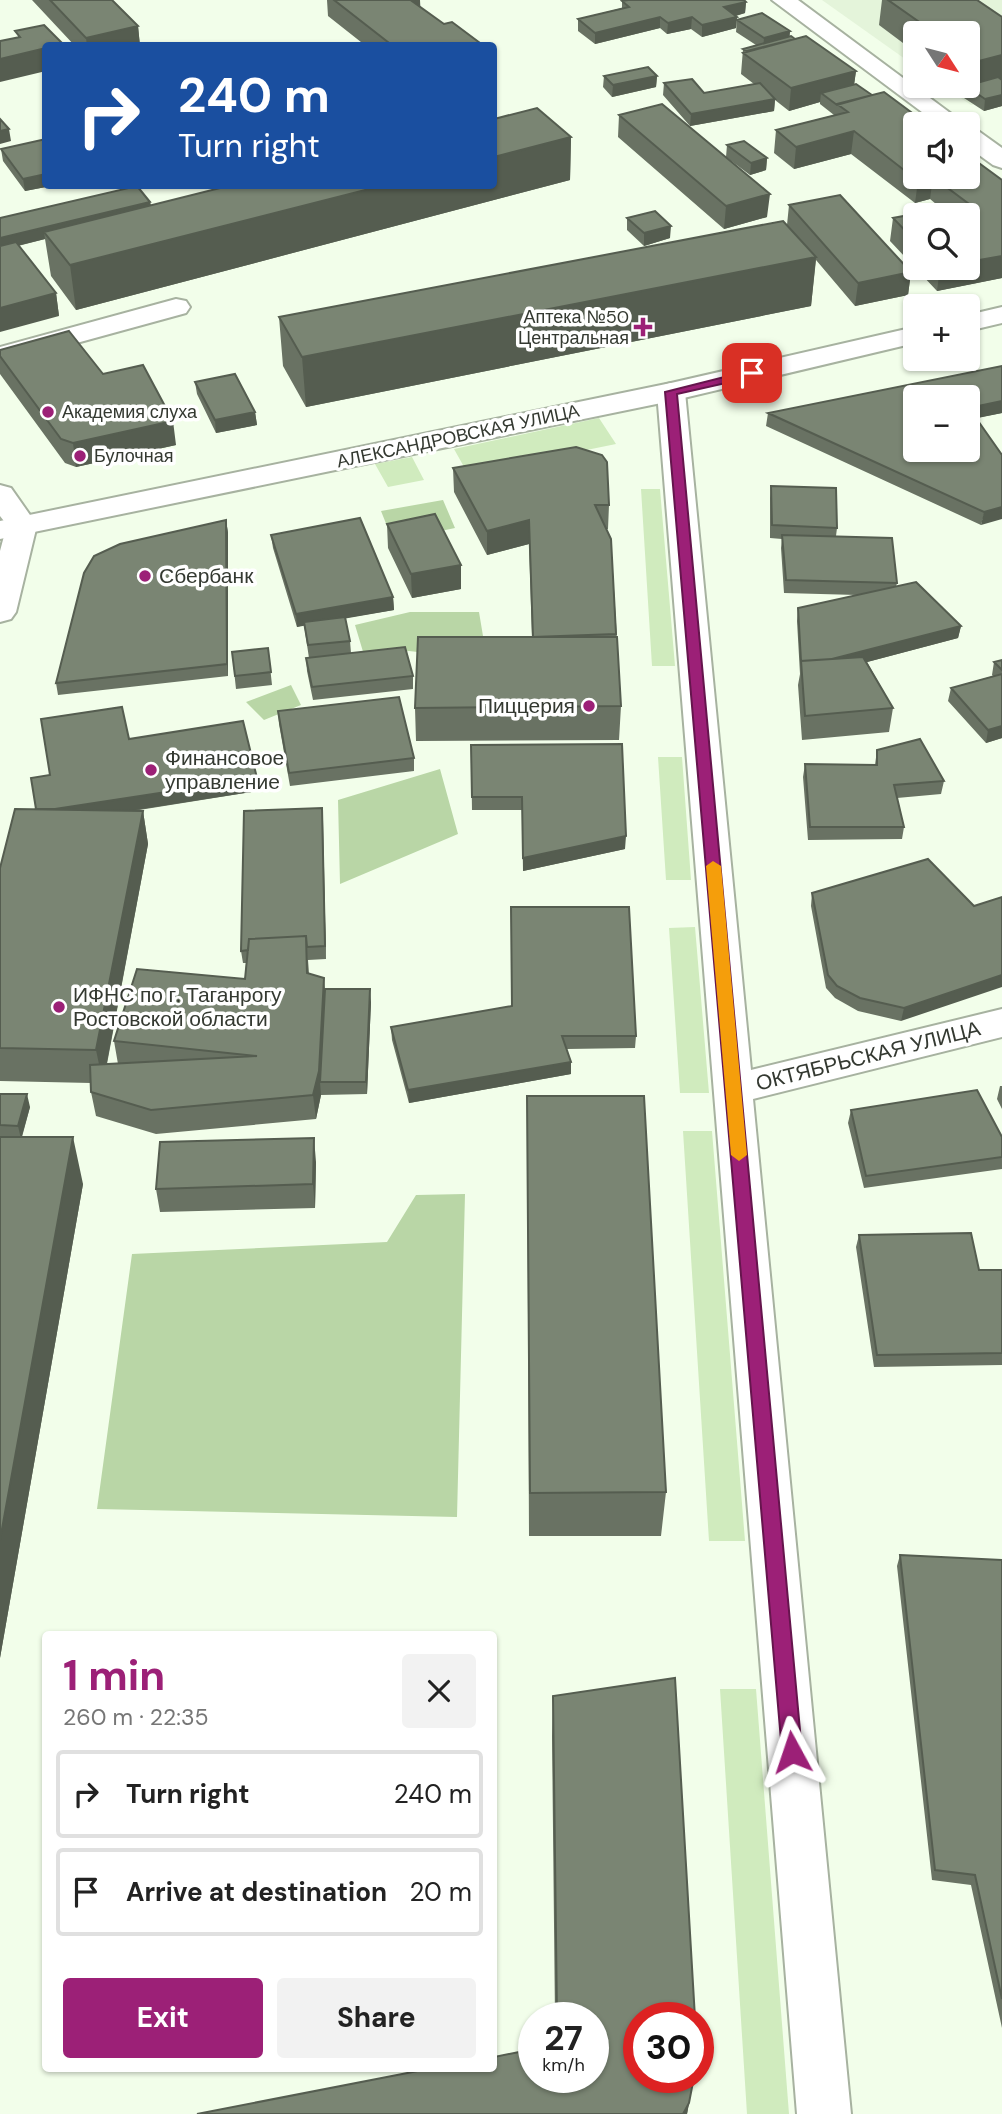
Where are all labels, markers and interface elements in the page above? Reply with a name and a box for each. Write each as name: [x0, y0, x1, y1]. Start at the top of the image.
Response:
north arrow: [903, 21, 980, 98]
map controls: [903, 21, 980, 462]
text: 240 m: [178, 63, 330, 127]
icon: right: [63, 70, 154, 161]
button: sound: [903, 112, 980, 189]
text: Turn right: [178, 125, 320, 167]
button: search: [903, 203, 980, 280]
button: +: [903, 294, 980, 371]
place label: Аптека №50 Центральная: [518, 305, 629, 350]
marker: Аптека №50 Центральная: [635, 319, 651, 335]
pin: [722, 343, 782, 403]
icon: arrive: [733, 354, 771, 392]
button: −: [903, 385, 980, 462]
street label: АЛЕКСАНДРОВСКАЯ УЛИЦА: [334, 399, 582, 473]
place label: Академия слуха: [62, 400, 198, 424]
marker: Академия слуха: [40, 404, 56, 420]
place label: Булочная: [94, 444, 173, 468]
marker: Булочная: [72, 448, 88, 464]
place label: Сбербанк: [159, 562, 254, 590]
marker: Сбербанк: [137, 568, 153, 584]
place label: Пиццерия: [478, 692, 575, 720]
marker: Пиццерия: [581, 698, 597, 714]
place label: Финансовое управление: [165, 744, 284, 796]
marker: Финансовое управление: [143, 762, 159, 778]
place label: ИФНС по г. Таганрогу Ростовской области: [73, 981, 282, 1033]
marker: ИФНС по г. Таганрогу Ростовской области: [51, 999, 67, 1015]
street label: ОКТЯБРЬСКАЯ УЛИЦА: [753, 1015, 983, 1097]
text: 1 min: [63, 1648, 165, 1703]
button: close: [402, 1654, 476, 1728]
text: 260 m · 22:35: [63, 1702, 209, 1732]
position arrow: [755, 1715, 829, 1789]
icon: right: [67, 1775, 105, 1813]
text: Turn right: [126, 1777, 250, 1811]
text: 240 m: [394, 1777, 472, 1811]
icon: arrive: [67, 1873, 105, 1911]
text: Arrive at destination: [126, 1875, 387, 1909]
text: 20 m: [409, 1875, 472, 1909]
button: Exit: [63, 1978, 263, 2058]
button: Share: [277, 1978, 476, 2058]
speed limit sign: 30: [623, 2002, 714, 2093]
text: 27: [544, 2015, 583, 2061]
text: km/h: [542, 2053, 585, 2077]

